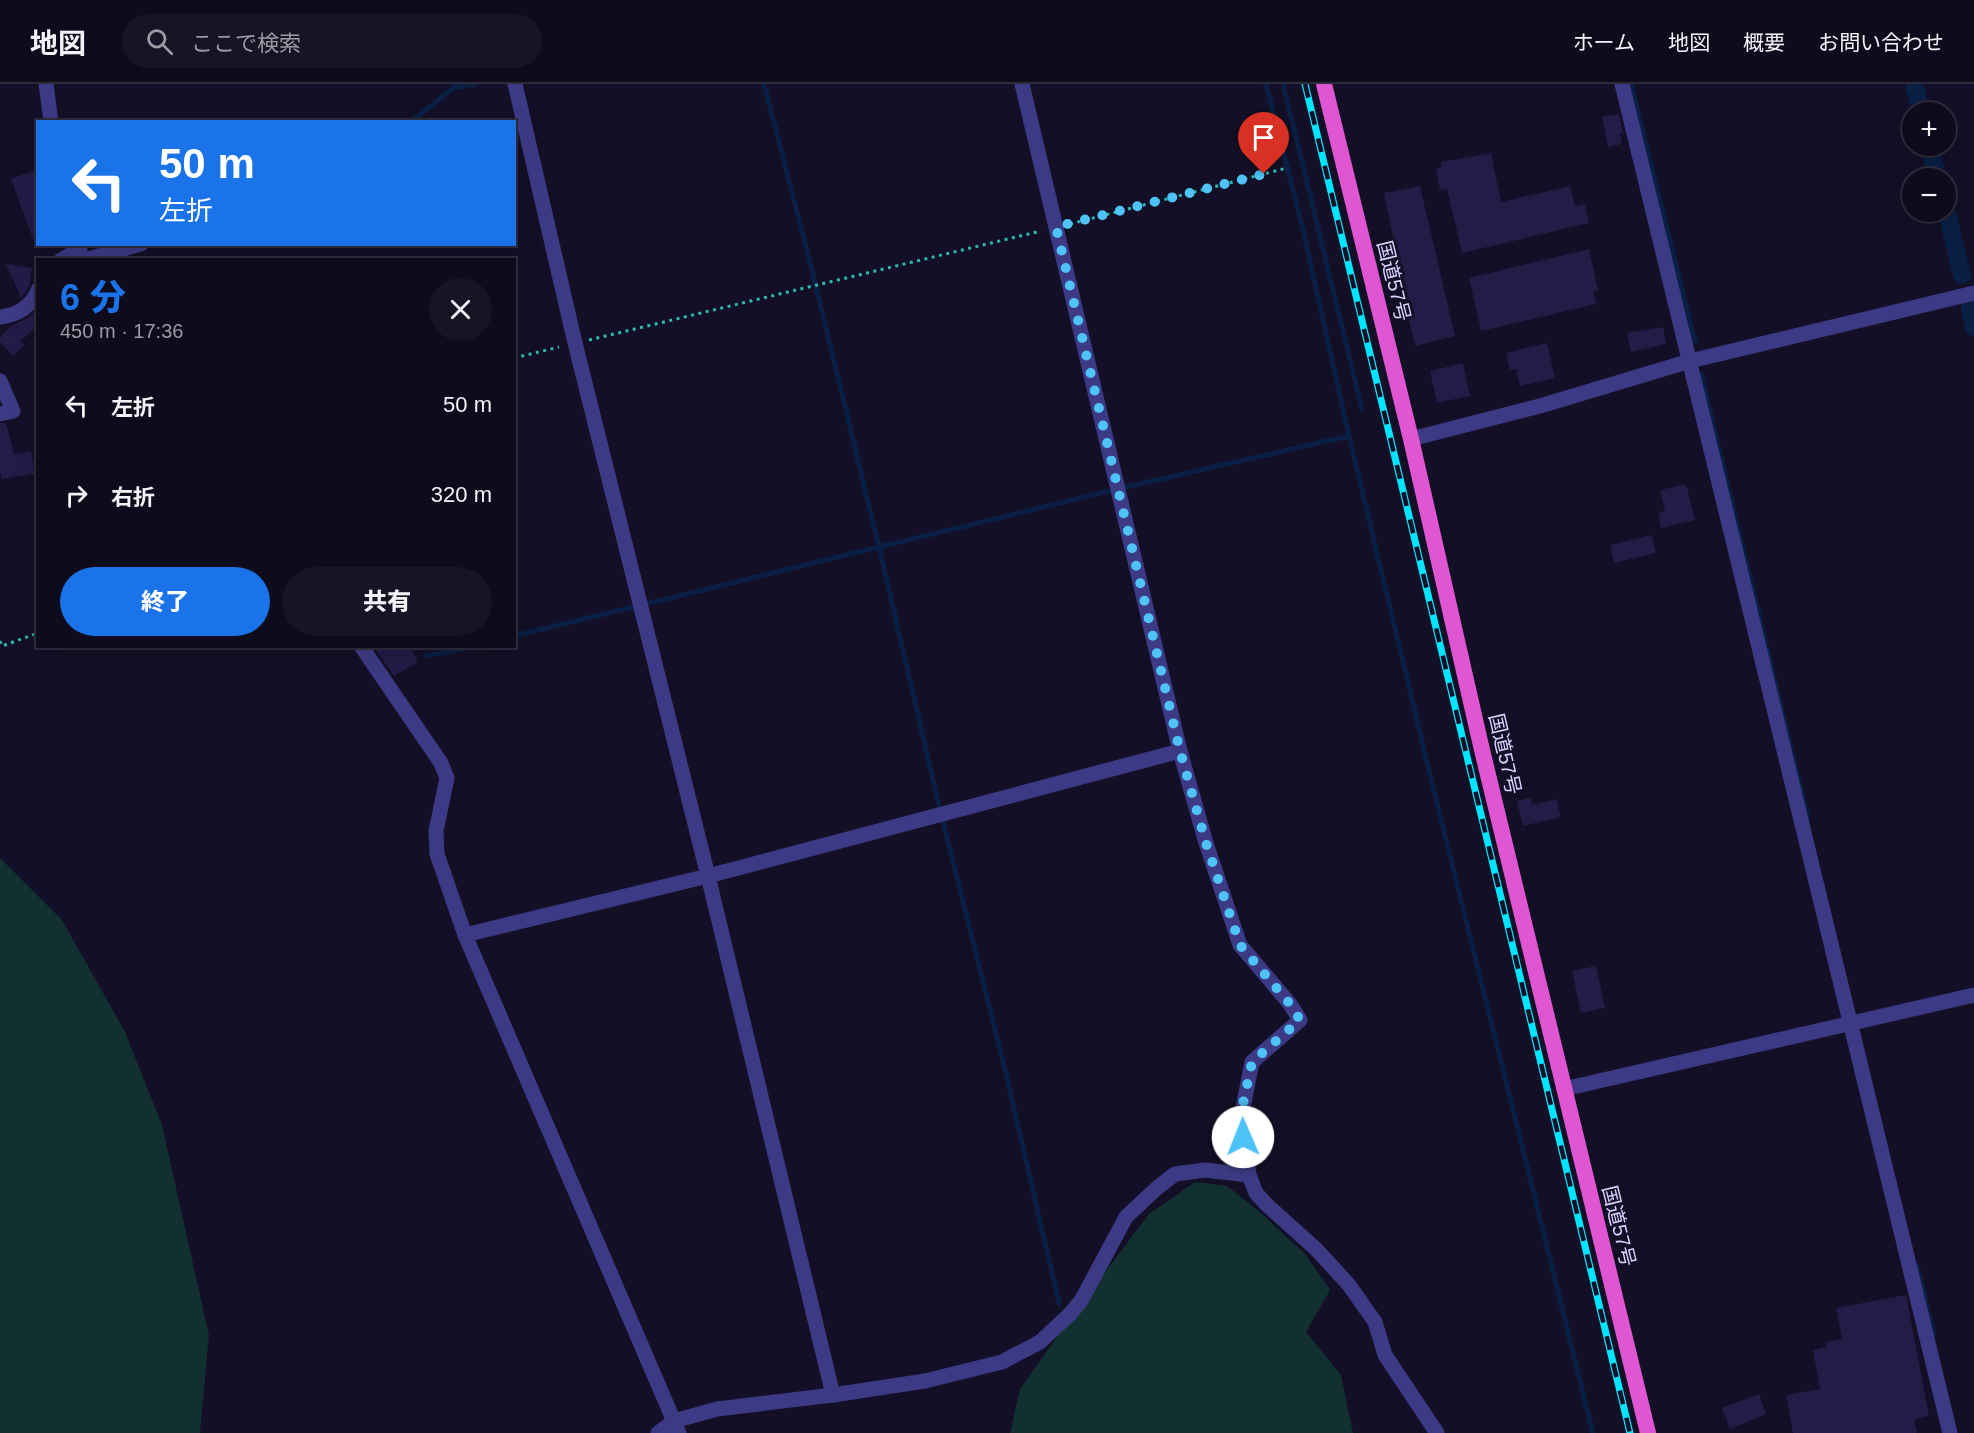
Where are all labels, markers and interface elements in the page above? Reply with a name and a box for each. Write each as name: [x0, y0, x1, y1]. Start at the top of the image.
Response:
search box: [122, 14, 542, 68]
icon: search: [143, 25, 176, 58]
text: 地図: [30, 28, 86, 59]
text: ここで検索: [191, 31, 301, 56]
text: ホーム: [1573, 31, 1635, 54]
text: 地図: [1668, 31, 1710, 54]
text: 概要: [1743, 31, 1785, 54]
text: お問い合わせ: [1818, 31, 1944, 54]
map controls: [1902, 102, 1956, 222]
button: +: [1902, 102, 1956, 156]
pin: [1238, 112, 1289, 174]
icon: arrive: [1247, 121, 1280, 154]
text: 50 m: [159, 140, 255, 187]
icon: left: [60, 144, 138, 222]
button: −: [1902, 168, 1956, 222]
text: 左折: [159, 196, 213, 226]
street label: 国道57号: [1373, 238, 1415, 324]
text: 6 分: [60, 277, 126, 318]
button: close: [429, 278, 492, 341]
text: 450 m · 17:36: [60, 320, 183, 342]
icon: left: [60, 389, 93, 422]
text: 50 m: [443, 392, 492, 417]
text: 左折: [111, 395, 155, 420]
icon: right: [60, 479, 93, 512]
text: 320 m: [431, 482, 492, 507]
text: 右折: [111, 485, 155, 510]
button: 終了: [60, 567, 270, 636]
button: 共有: [282, 567, 492, 636]
street label: 国道57号: [1485, 711, 1525, 797]
position arrow: [1211, 1105, 1275, 1169]
street label: 国道57号: [1598, 1183, 1640, 1269]

